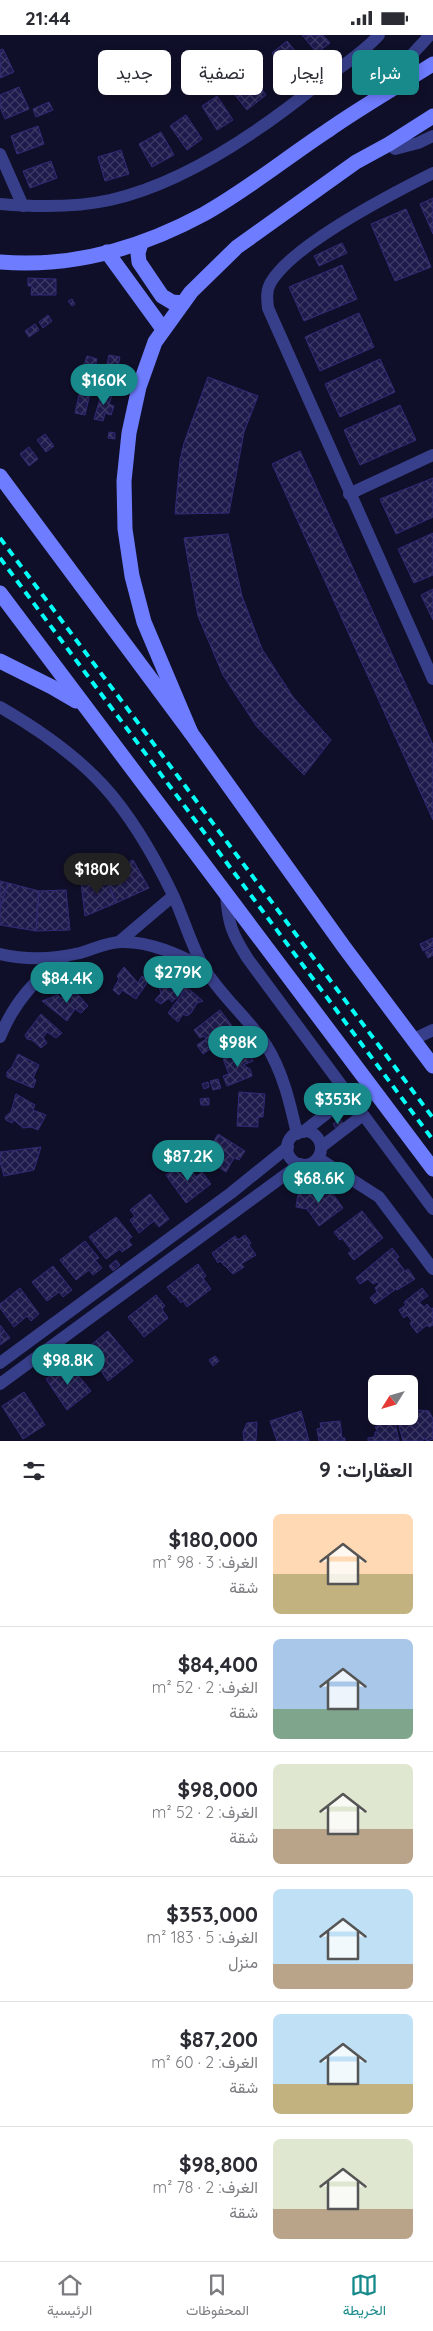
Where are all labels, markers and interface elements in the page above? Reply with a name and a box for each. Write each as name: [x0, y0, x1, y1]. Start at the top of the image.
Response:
text: 21:44: [25, 6, 71, 30]
chip: جديد: [98, 50, 171, 95]
chip: تصفية: [181, 50, 263, 95]
chip: إيجار: [273, 50, 342, 95]
chip: شراء: [352, 50, 419, 95]
pin: $160K: [69, 363, 139, 406]
text: $160K: [82, 370, 126, 390]
pin: $180K: [62, 853, 132, 895]
text: $180K: [75, 859, 119, 879]
pin: $279K: [143, 955, 213, 998]
pin: $84.4K: [26, 961, 108, 1004]
text: $279K: [154, 962, 202, 982]
text: $84.4K: [41, 968, 93, 988]
pin: $98K: [208, 1025, 268, 1068]
text: $98K: [219, 1032, 257, 1052]
pin: $353K: [303, 1083, 373, 1125]
text: $353K: [315, 1089, 361, 1109]
pin: $87.2K: [147, 1139, 229, 1182]
text: $87.2K: [163, 1146, 213, 1166]
pin: $68.6K: [278, 1161, 360, 1204]
text: $68.6K: [294, 1168, 344, 1188]
pin: $98.8K: [27, 1343, 109, 1386]
text: $98.8K: [43, 1350, 93, 1370]
north arrow: [368, 1375, 418, 1425]
map controls: [368, 1375, 418, 1425]
text: العقارات: 9: [319, 1456, 413, 1482]
icon: filters: [20, 1457, 48, 1485]
text: $180,000: [168, 1526, 258, 1552]
icon: home: [313, 1534, 373, 1594]
text: الغرف: 3 · 98 m²: [152, 1552, 258, 1572]
text: شقة: [229, 1577, 258, 1597]
text: $84,400: [178, 1651, 258, 1677]
icon: home: [313, 1659, 373, 1719]
text: الغرف: 2 · 52 m²: [152, 1677, 258, 1697]
text: شقة: [229, 1702, 258, 1722]
text: $98,000: [178, 1776, 258, 1802]
icon: home: [313, 1784, 373, 1844]
text: الغرف: 2 · 52 m²: [152, 1802, 258, 1822]
text: شقة: [229, 1827, 258, 1847]
text: $353,000: [166, 1901, 258, 1927]
icon: home: [313, 1909, 373, 1969]
text: الغرف: 5 · 183 m²: [147, 1927, 258, 1947]
text: منزل: [228, 1952, 258, 1972]
text: $87,200: [180, 2026, 258, 2052]
icon: home: [313, 2034, 373, 2094]
text: الغرف: 2 · 60 m²: [151, 2052, 258, 2072]
text: شقة: [229, 2077, 258, 2097]
text: $98,800: [179, 2151, 258, 2177]
icon: home: [313, 2159, 373, 2219]
text: الغرف: 2 · 78 m²: [153, 2177, 258, 2197]
text: شقة: [229, 2202, 258, 2222]
tab: الرئيسية: [47, 2271, 92, 2323]
tab: المحفوظات: [186, 2271, 249, 2323]
tab: الخريطة: [343, 2271, 386, 2323]

